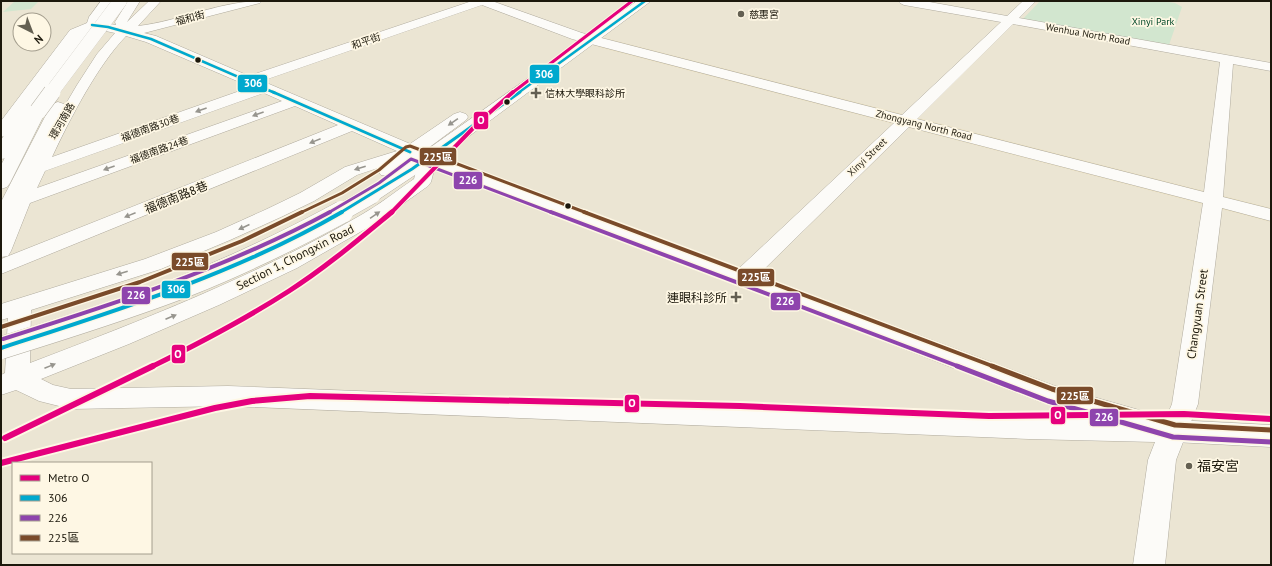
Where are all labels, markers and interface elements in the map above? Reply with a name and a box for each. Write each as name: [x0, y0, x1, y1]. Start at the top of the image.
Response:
street label: 福和街: [174, 8, 206, 28]
place label: 慈惠宮: [749, 8, 779, 21]
marker: 慈惠宮: [736, 9, 746, 19]
north arrow: [12, 12, 52, 52]
park label: Xinyi Park: [1132, 15, 1175, 28]
street label: Wenhua North Road: [1045, 20, 1131, 48]
street label: 和平街: [350, 30, 382, 52]
text: N: [31, 32, 46, 47]
unlabelled marker: [193, 55, 203, 65]
line badge: 306: [529, 64, 560, 84]
text: 306: [535, 67, 553, 81]
line badge: 306: [237, 74, 268, 93]
text: 306: [244, 76, 262, 90]
marker: 信林大學眼科診所: [530, 87, 542, 99]
place label: 信林大學眼科診所: [545, 87, 625, 100]
unlabelled marker: [502, 97, 512, 107]
street label: 環河南路: [46, 100, 78, 142]
street label: Zhongyang North Road: [875, 107, 973, 143]
one-way arrow: [195, 108, 207, 114]
street label: 福德南路30巷: [119, 111, 181, 145]
line badge: O: [473, 111, 489, 130]
one-way arrow: [252, 112, 264, 118]
text: O: [477, 113, 485, 127]
one-way arrow: [448, 118, 458, 126]
street label: 福德南路24巷: [128, 133, 190, 167]
street label: Xinyi Street: [845, 135, 890, 179]
one-way arrow: [309, 138, 321, 144]
line badge: 225區: [419, 147, 457, 166]
text: 225區: [423, 150, 453, 164]
one-way arrow: [103, 165, 115, 171]
one-way arrow: [353, 165, 365, 171]
line badge: 226: [453, 171, 483, 190]
text: 226: [459, 173, 477, 187]
street label: 福德南路8巷: [142, 178, 210, 216]
unlabelled marker: [563, 201, 573, 211]
one-way arrow: [369, 211, 380, 219]
one-way arrow: [123, 213, 135, 219]
street label: Section 1, Chongxin Road: [234, 221, 356, 293]
one-way arrow: [237, 224, 249, 230]
line badge: 225區: [171, 252, 209, 271]
text: 225區: [175, 255, 205, 269]
line badge: 225區: [737, 268, 775, 287]
street label: Changyuan Street: [1183, 268, 1211, 360]
text: 225區: [741, 270, 771, 284]
one-way arrow: [116, 271, 128, 277]
line badge: 306: [161, 280, 191, 299]
text: 306: [167, 282, 185, 296]
line badge: 226: [121, 286, 151, 305]
text: 226: [127, 288, 145, 302]
place label: 連眼科診所: [667, 290, 727, 305]
marker: 連眼科診所: [730, 291, 742, 303]
line badge: 226: [770, 292, 801, 311]
text: 226: [776, 294, 794, 308]
one-way arrow: [165, 314, 176, 320]
line badge: O: [171, 344, 186, 364]
text: O: [174, 347, 182, 361]
one-way arrow: [45, 363, 56, 369]
line badge: 225區: [1056, 386, 1094, 405]
text: 225區: [1060, 389, 1090, 403]
line badge: O: [624, 394, 640, 413]
text: O: [628, 396, 636, 410]
line badge: O: [1050, 406, 1066, 425]
text: O: [1054, 408, 1062, 422]
line badge: 226: [1089, 408, 1119, 427]
text: 226: [1095, 410, 1113, 424]
place label: 福安宮: [1197, 457, 1239, 475]
marker: 福安宮: [1184, 461, 1194, 471]
legend: [12, 462, 152, 554]
text: Metro O: [48, 470, 90, 485]
text: 306: [48, 490, 68, 505]
text: 226: [48, 510, 68, 525]
text: 225區: [48, 530, 80, 545]

